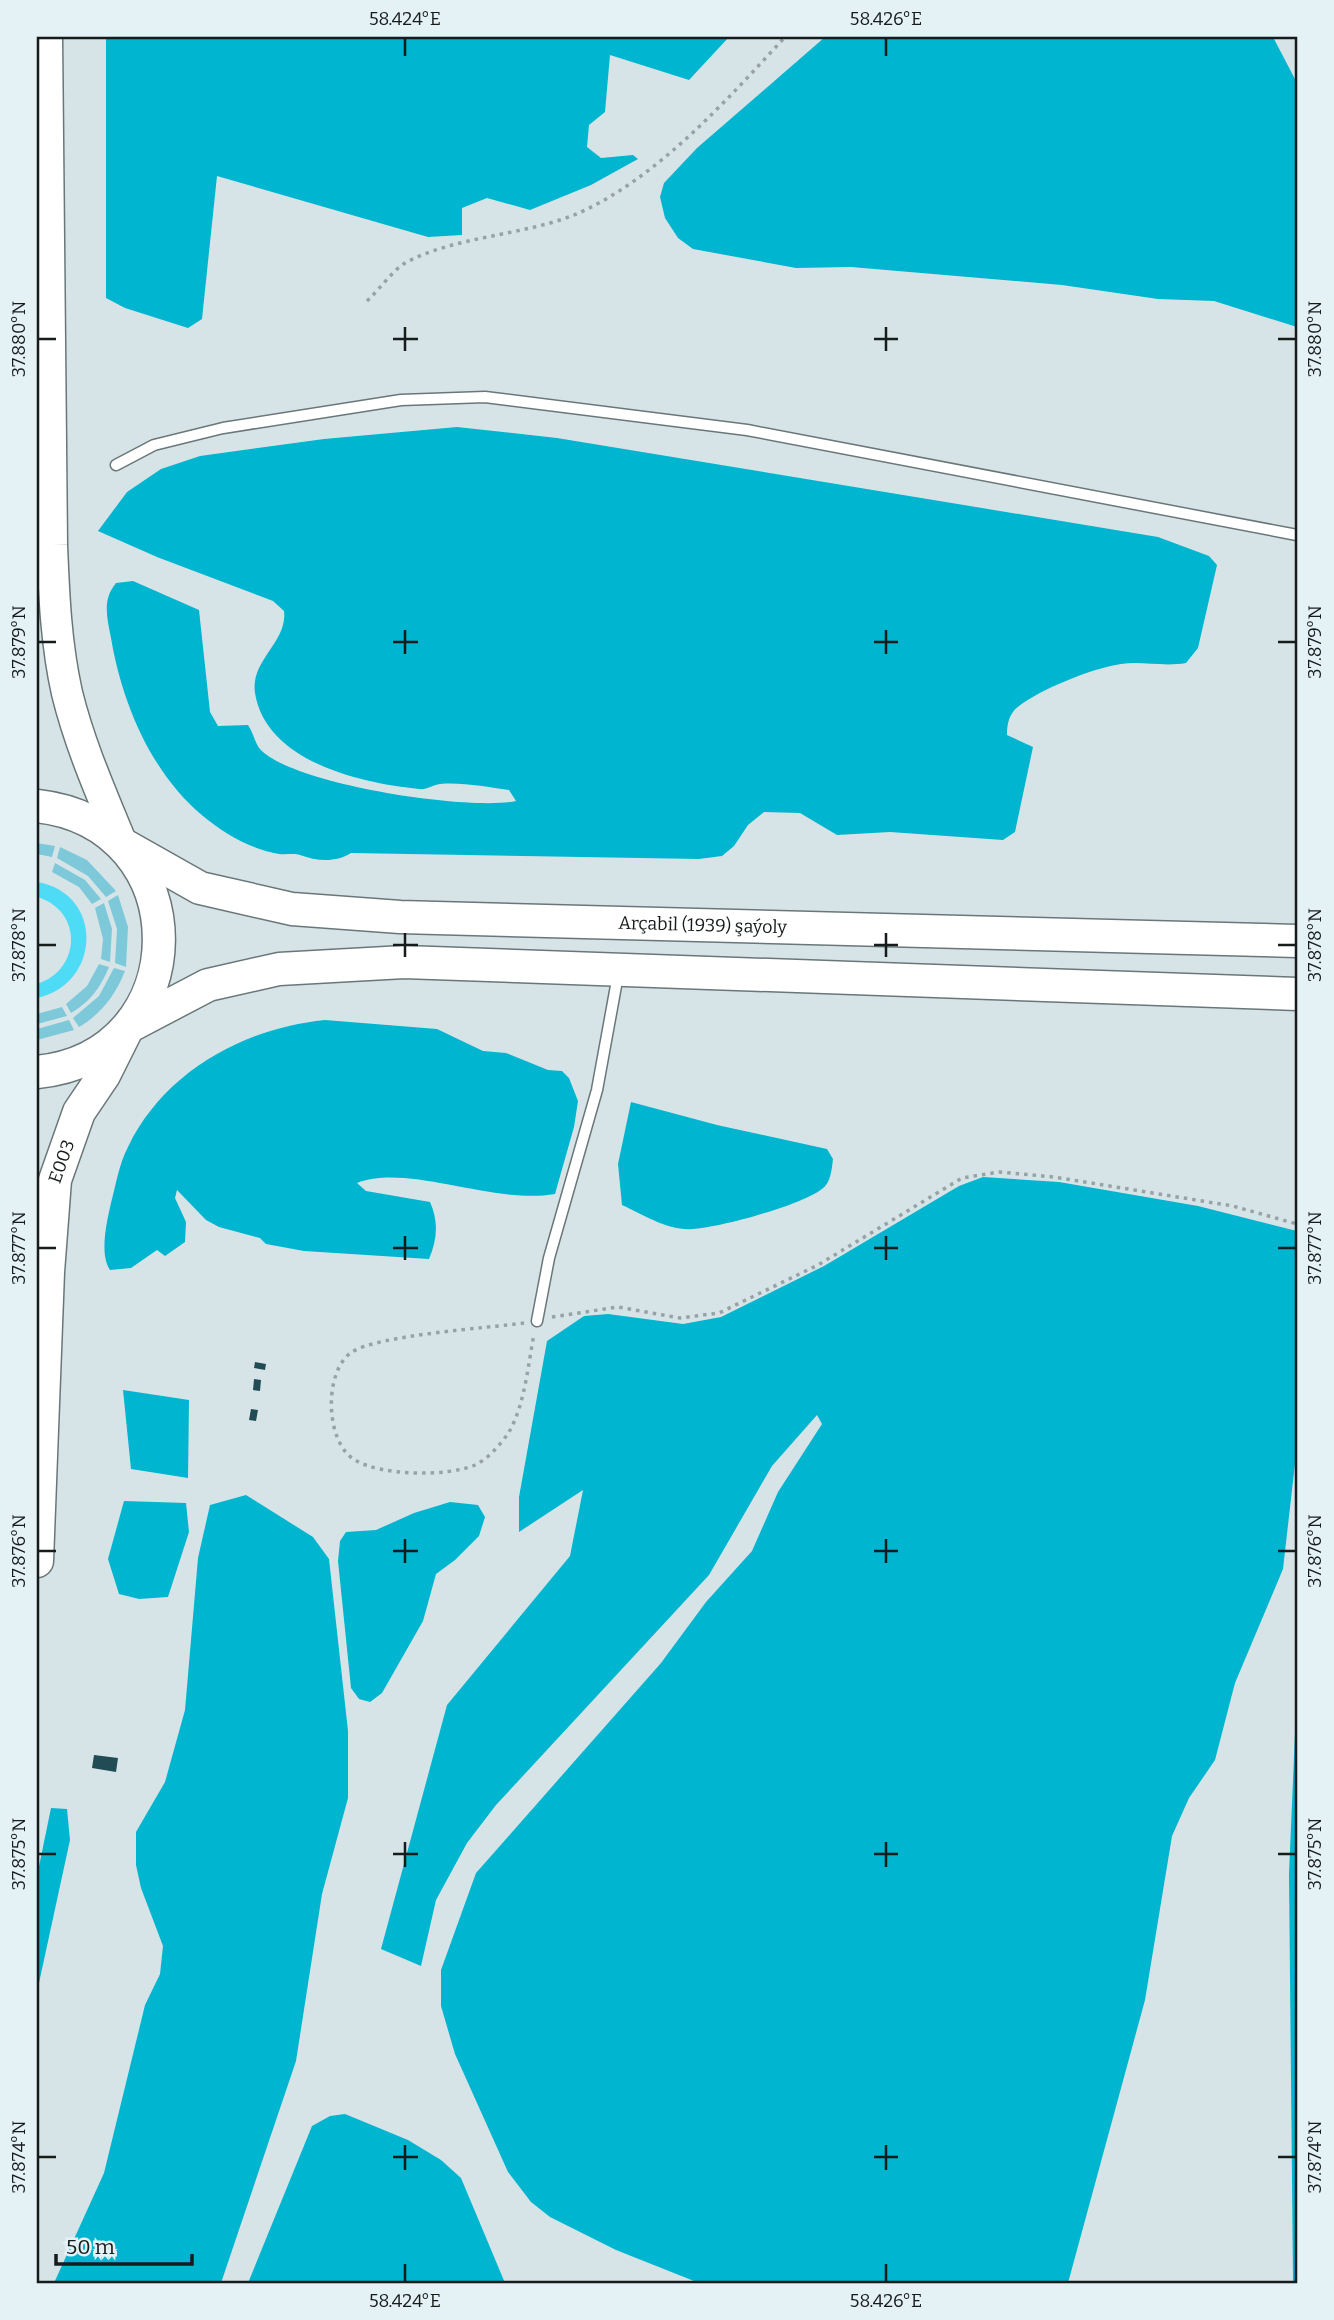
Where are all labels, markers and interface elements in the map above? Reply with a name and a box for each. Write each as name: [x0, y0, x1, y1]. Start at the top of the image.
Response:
text: 58.424°E: [369, 8, 441, 30]
text: 58.426°E: [850, 8, 922, 30]
text: 37.880°N: [8, 301, 30, 377]
text: 37.880°N: [1304, 301, 1326, 377]
text: 37.879°N: [8, 605, 30, 679]
text: 37.879°N: [1304, 605, 1326, 679]
text: 37.878°N: [8, 908, 30, 982]
text: 37.878°N: [1304, 908, 1326, 982]
street label: Arçabil (1939) şaýoly: [618, 912, 788, 938]
street label: E003: [44, 1137, 79, 1186]
text: 37.877°N: [8, 1211, 30, 1285]
text: 37.877°N: [1304, 1211, 1326, 1285]
text: 37.876°N: [8, 1514, 30, 1588]
text: 37.876°N: [1304, 1514, 1326, 1588]
text: 37.875°N: [8, 1818, 30, 1890]
text: 37.875°N: [1304, 1818, 1326, 1890]
text: 37.874°N: [8, 2120, 30, 2194]
text: 37.874°N: [1304, 2120, 1326, 2194]
scale bar: [56, 2222, 192, 2266]
text: 50 m: [66, 2234, 115, 2260]
text: 58.424°E: [369, 2290, 441, 2312]
text: 58.426°E: [850, 2290, 922, 2312]

